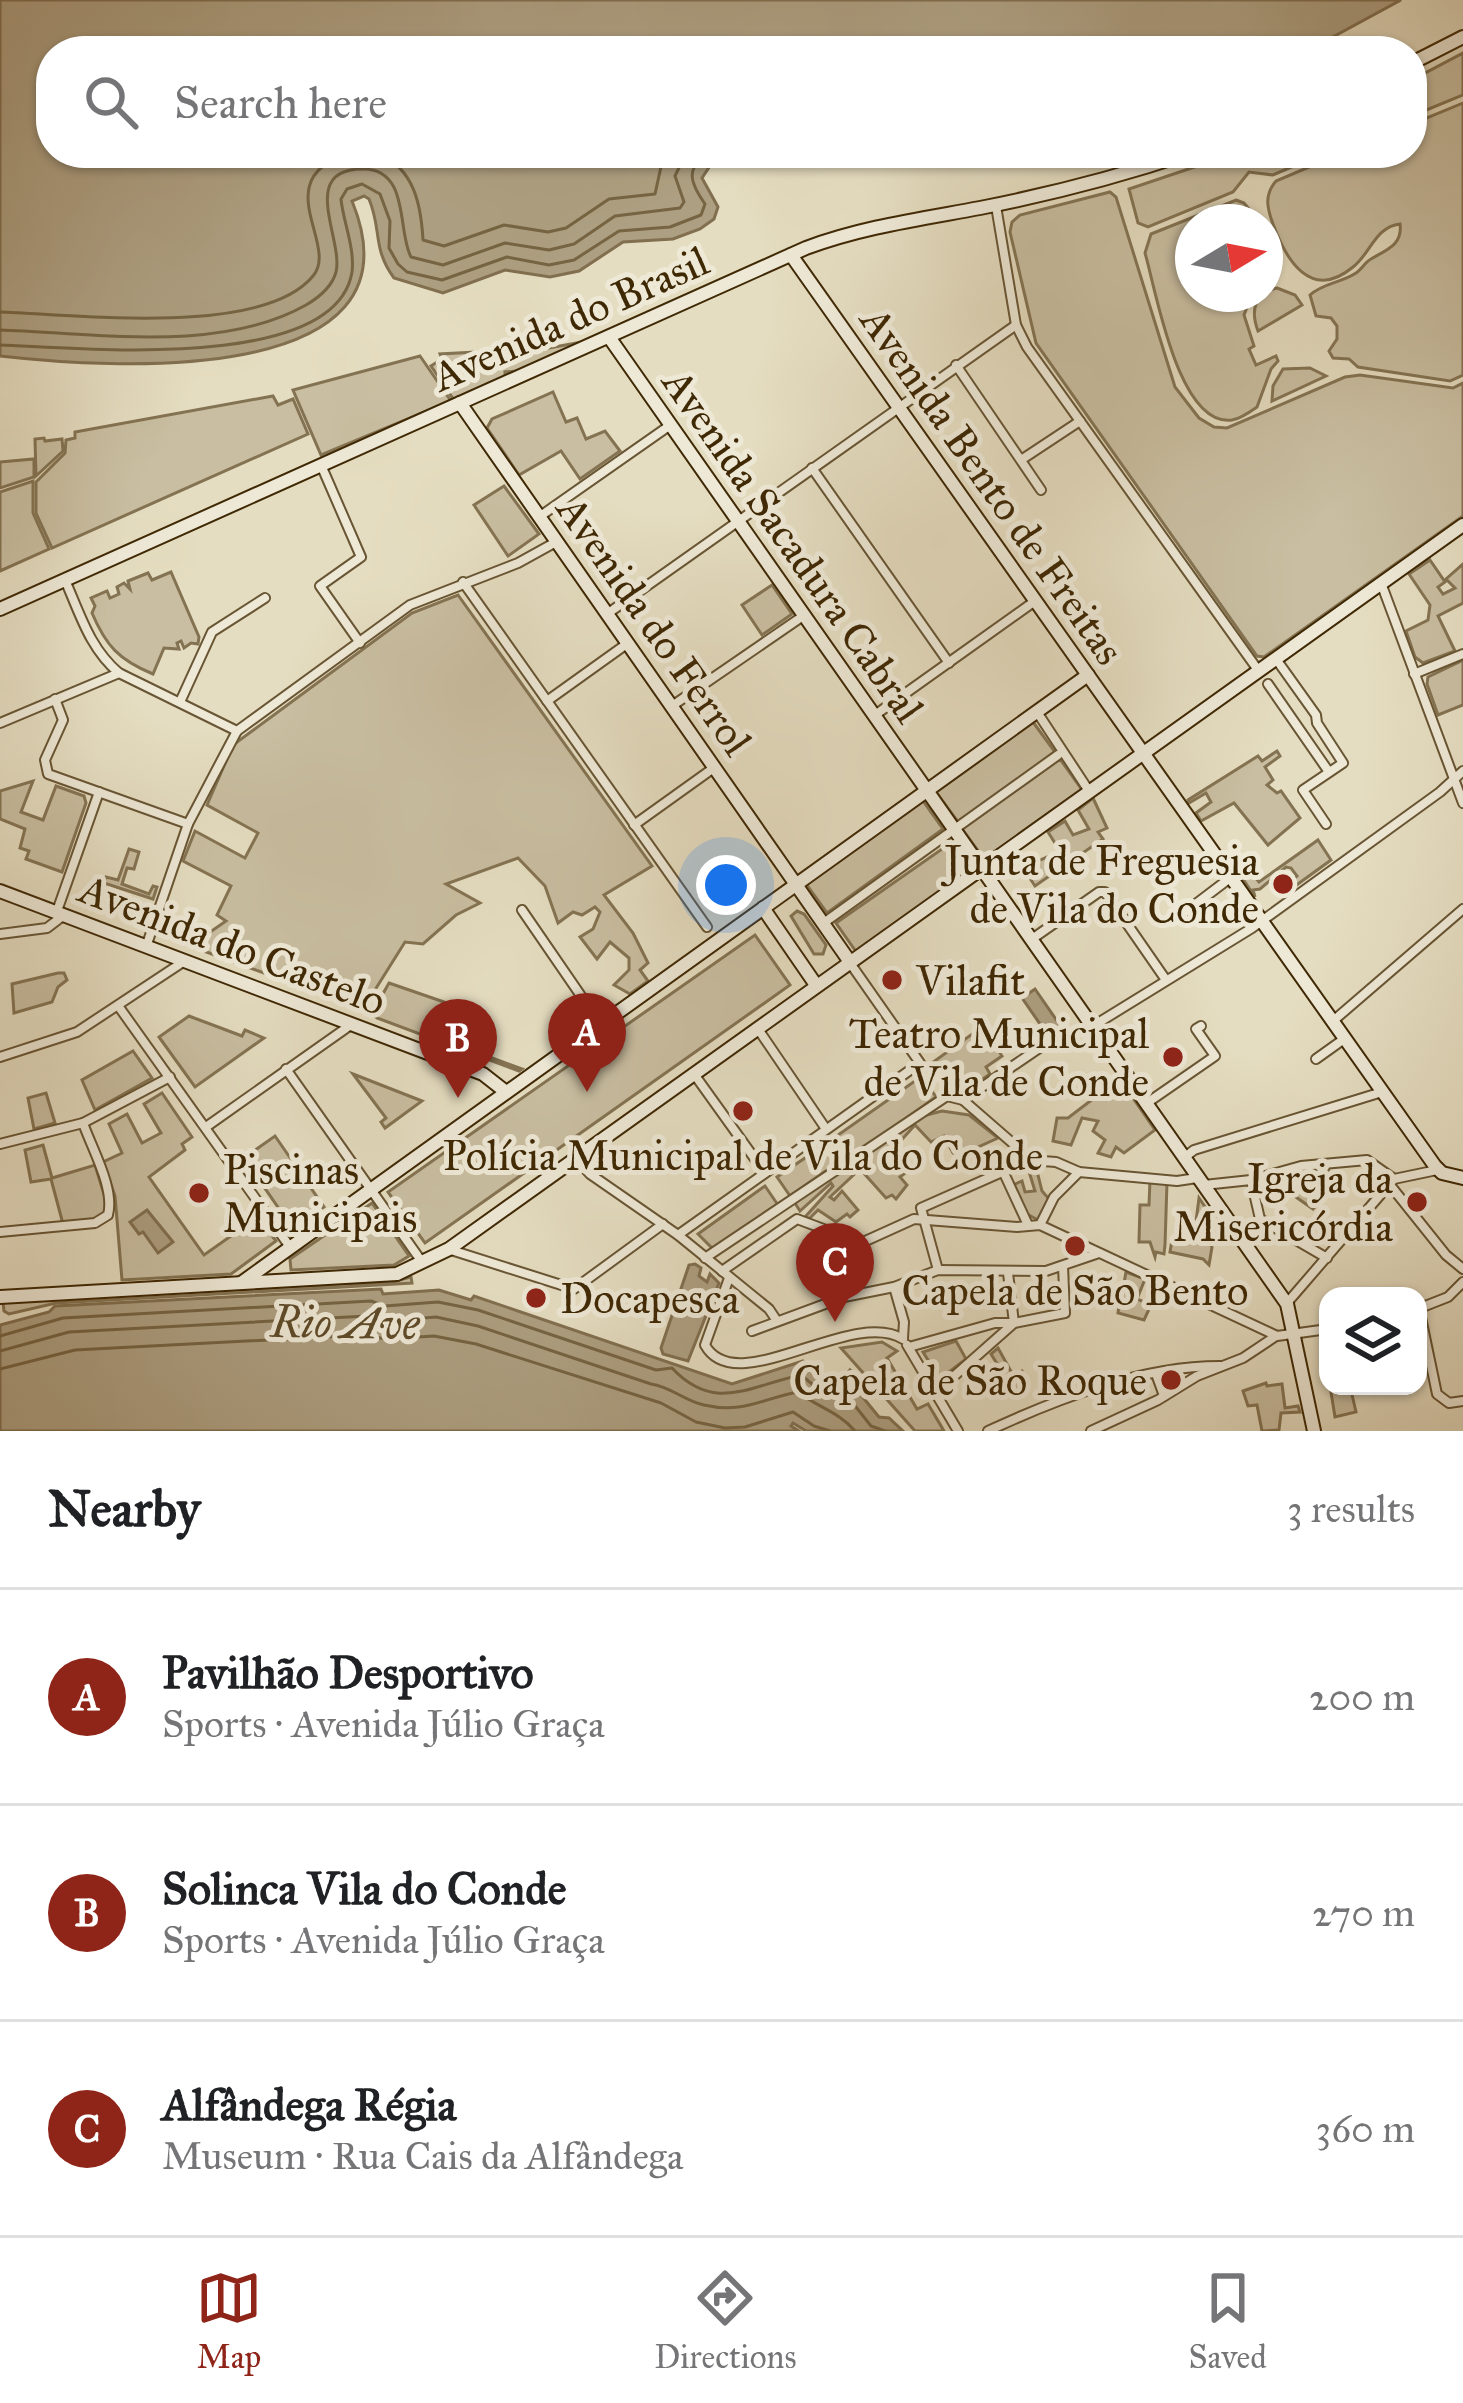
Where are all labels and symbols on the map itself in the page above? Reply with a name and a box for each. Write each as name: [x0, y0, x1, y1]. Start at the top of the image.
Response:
north arrow: [1175, 204, 1283, 312]
street label: Avenida do Brasil: [423, 235, 717, 404]
street label: Avenida Bento de Freitas: [848, 295, 1135, 675]
street label: Avenida Sacadura Cabral: [650, 357, 935, 733]
street label: Avenida do Ferrol: [544, 484, 763, 766]
place label: Junta de Freguesia de Vila do Conde: [941, 835, 1259, 935]
your location: [696, 855, 756, 915]
street label: Avenida do Castelo: [70, 862, 393, 1027]
marker: Junta de Freguesia de Vila do Conde: [1270, 871, 1296, 897]
place label: Vilafit: [915, 955, 1025, 1007]
marker: Vilafit: [879, 967, 905, 993]
pin: A: [548, 993, 626, 1092]
pin: B: [419, 999, 497, 1098]
place label: Teatro Municipal de Vila de Conde: [849, 1008, 1150, 1108]
marker: Teatro Municipal de Vila de Conde: [1160, 1044, 1186, 1070]
marker: Polícia Municipal de Vila do Conde: [730, 1098, 756, 1124]
place label: Polícia Municipal de Vila do Conde: [443, 1130, 1043, 1182]
place label: Piscinas Municipais: [223, 1144, 417, 1244]
place label: Igreja da Misericórdia: [1173, 1153, 1393, 1253]
marker: Piscinas Municipais: [186, 1180, 212, 1206]
marker: Igreja da Misericórdia: [1404, 1189, 1430, 1215]
pin: C: [796, 1223, 874, 1322]
marker: Capela de São Bento: [1062, 1233, 1088, 1259]
place label: Capela de São Bento: [901, 1265, 1249, 1317]
place label: Docapesca: [560, 1273, 740, 1325]
marker: Docapesca: [523, 1285, 549, 1311]
water label: Rio Ave: [268, 1294, 421, 1351]
place label: Capela de São Roque: [793, 1355, 1147, 1407]
marker: Capela de São Roque: [1158, 1367, 1184, 1393]

